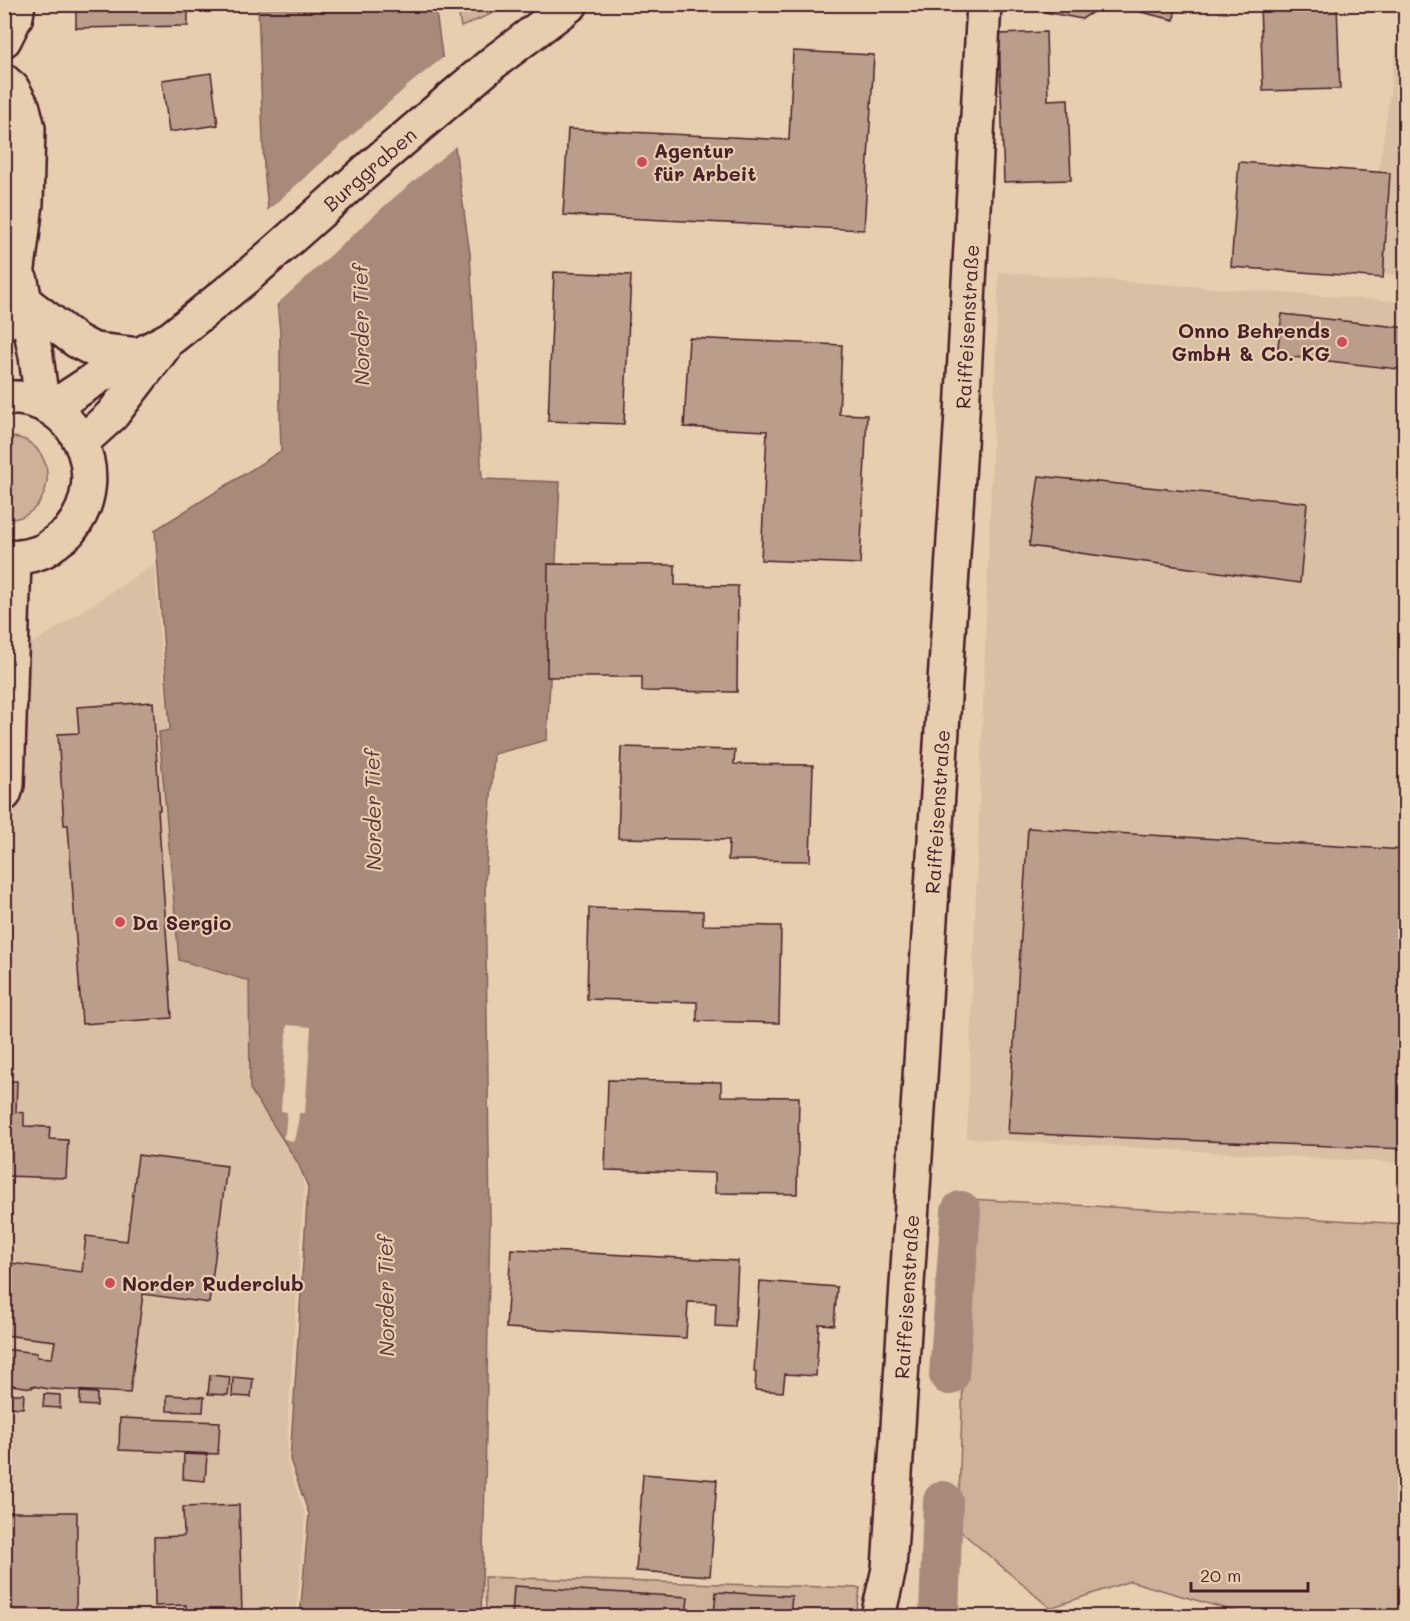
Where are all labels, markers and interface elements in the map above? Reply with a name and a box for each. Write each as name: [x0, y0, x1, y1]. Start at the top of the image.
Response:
street label: Burggraben: [317, 121, 422, 216]
place label: Agentur für Arbeit: [654, 137, 756, 186]
marker: Agentur für Arbeit: [635, 155, 649, 169]
street label: Raiffeisenstraße: [949, 244, 984, 410]
water label: Norder Tief: [345, 262, 375, 386]
place label: Onno Behrends GmbH & Co. KG: [1172, 317, 1330, 366]
marker: Onno Behrends GmbH & Co. KG: [1335, 335, 1349, 349]
street label: Raiffeisenstraße: [919, 729, 955, 895]
water label: Norder Tief: [357, 747, 387, 871]
place label: Da Sergio: [132, 909, 232, 935]
marker: Da Sergio: [113, 915, 127, 929]
street label: Raiffeisenstraße: [888, 1214, 924, 1380]
water label: Norder Tief: [370, 1233, 400, 1357]
place label: Norder Ruderclub: [122, 1270, 304, 1296]
marker: Norder Ruderclub: [103, 1276, 117, 1290]
scale bar: [1191, 1555, 1308, 1593]
text: 20 m: [1200, 1563, 1241, 1587]

